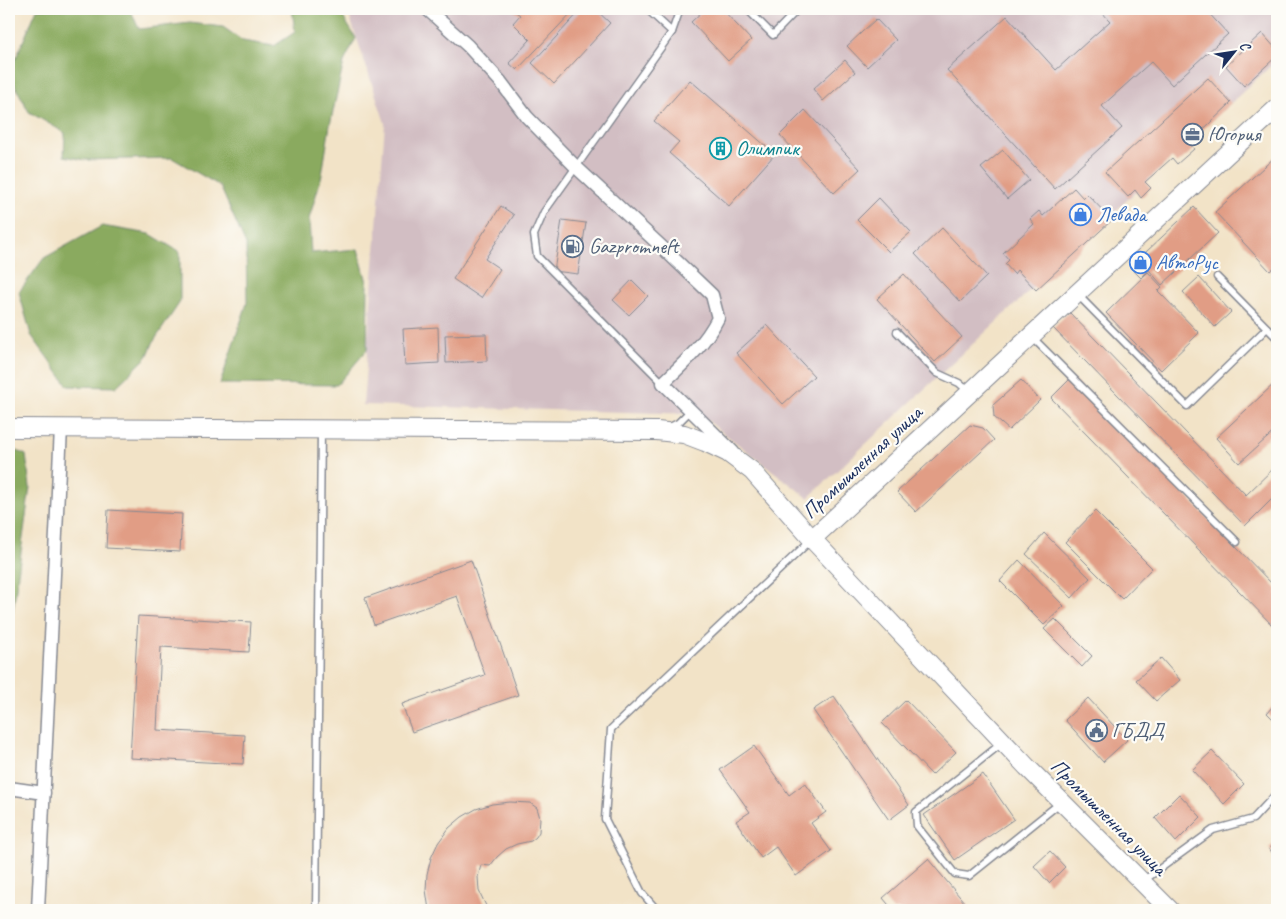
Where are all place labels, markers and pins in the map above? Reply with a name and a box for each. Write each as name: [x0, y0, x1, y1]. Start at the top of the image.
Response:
place label: Югория: [1208, 121, 1262, 147]
office icon: Югория: [1180, 122, 1204, 146]
place label: Олимпик: [736, 135, 801, 161]
building icon: Олимпик: [708, 136, 732, 160]
place label: Левада: [1097, 201, 1149, 227]
shop icon: Левада: [1069, 202, 1093, 226]
place label: Gazpromneft: [589, 233, 680, 259]
fuel station icon: Gazpromneft: [561, 234, 585, 258]
place label: АвтоРус: [1156, 249, 1219, 275]
shop icon: АвтоРус: [1128, 250, 1152, 274]
place label: ГБДД: [1112, 717, 1165, 743]
public building icon: ГБДД: [1084, 718, 1108, 742]

